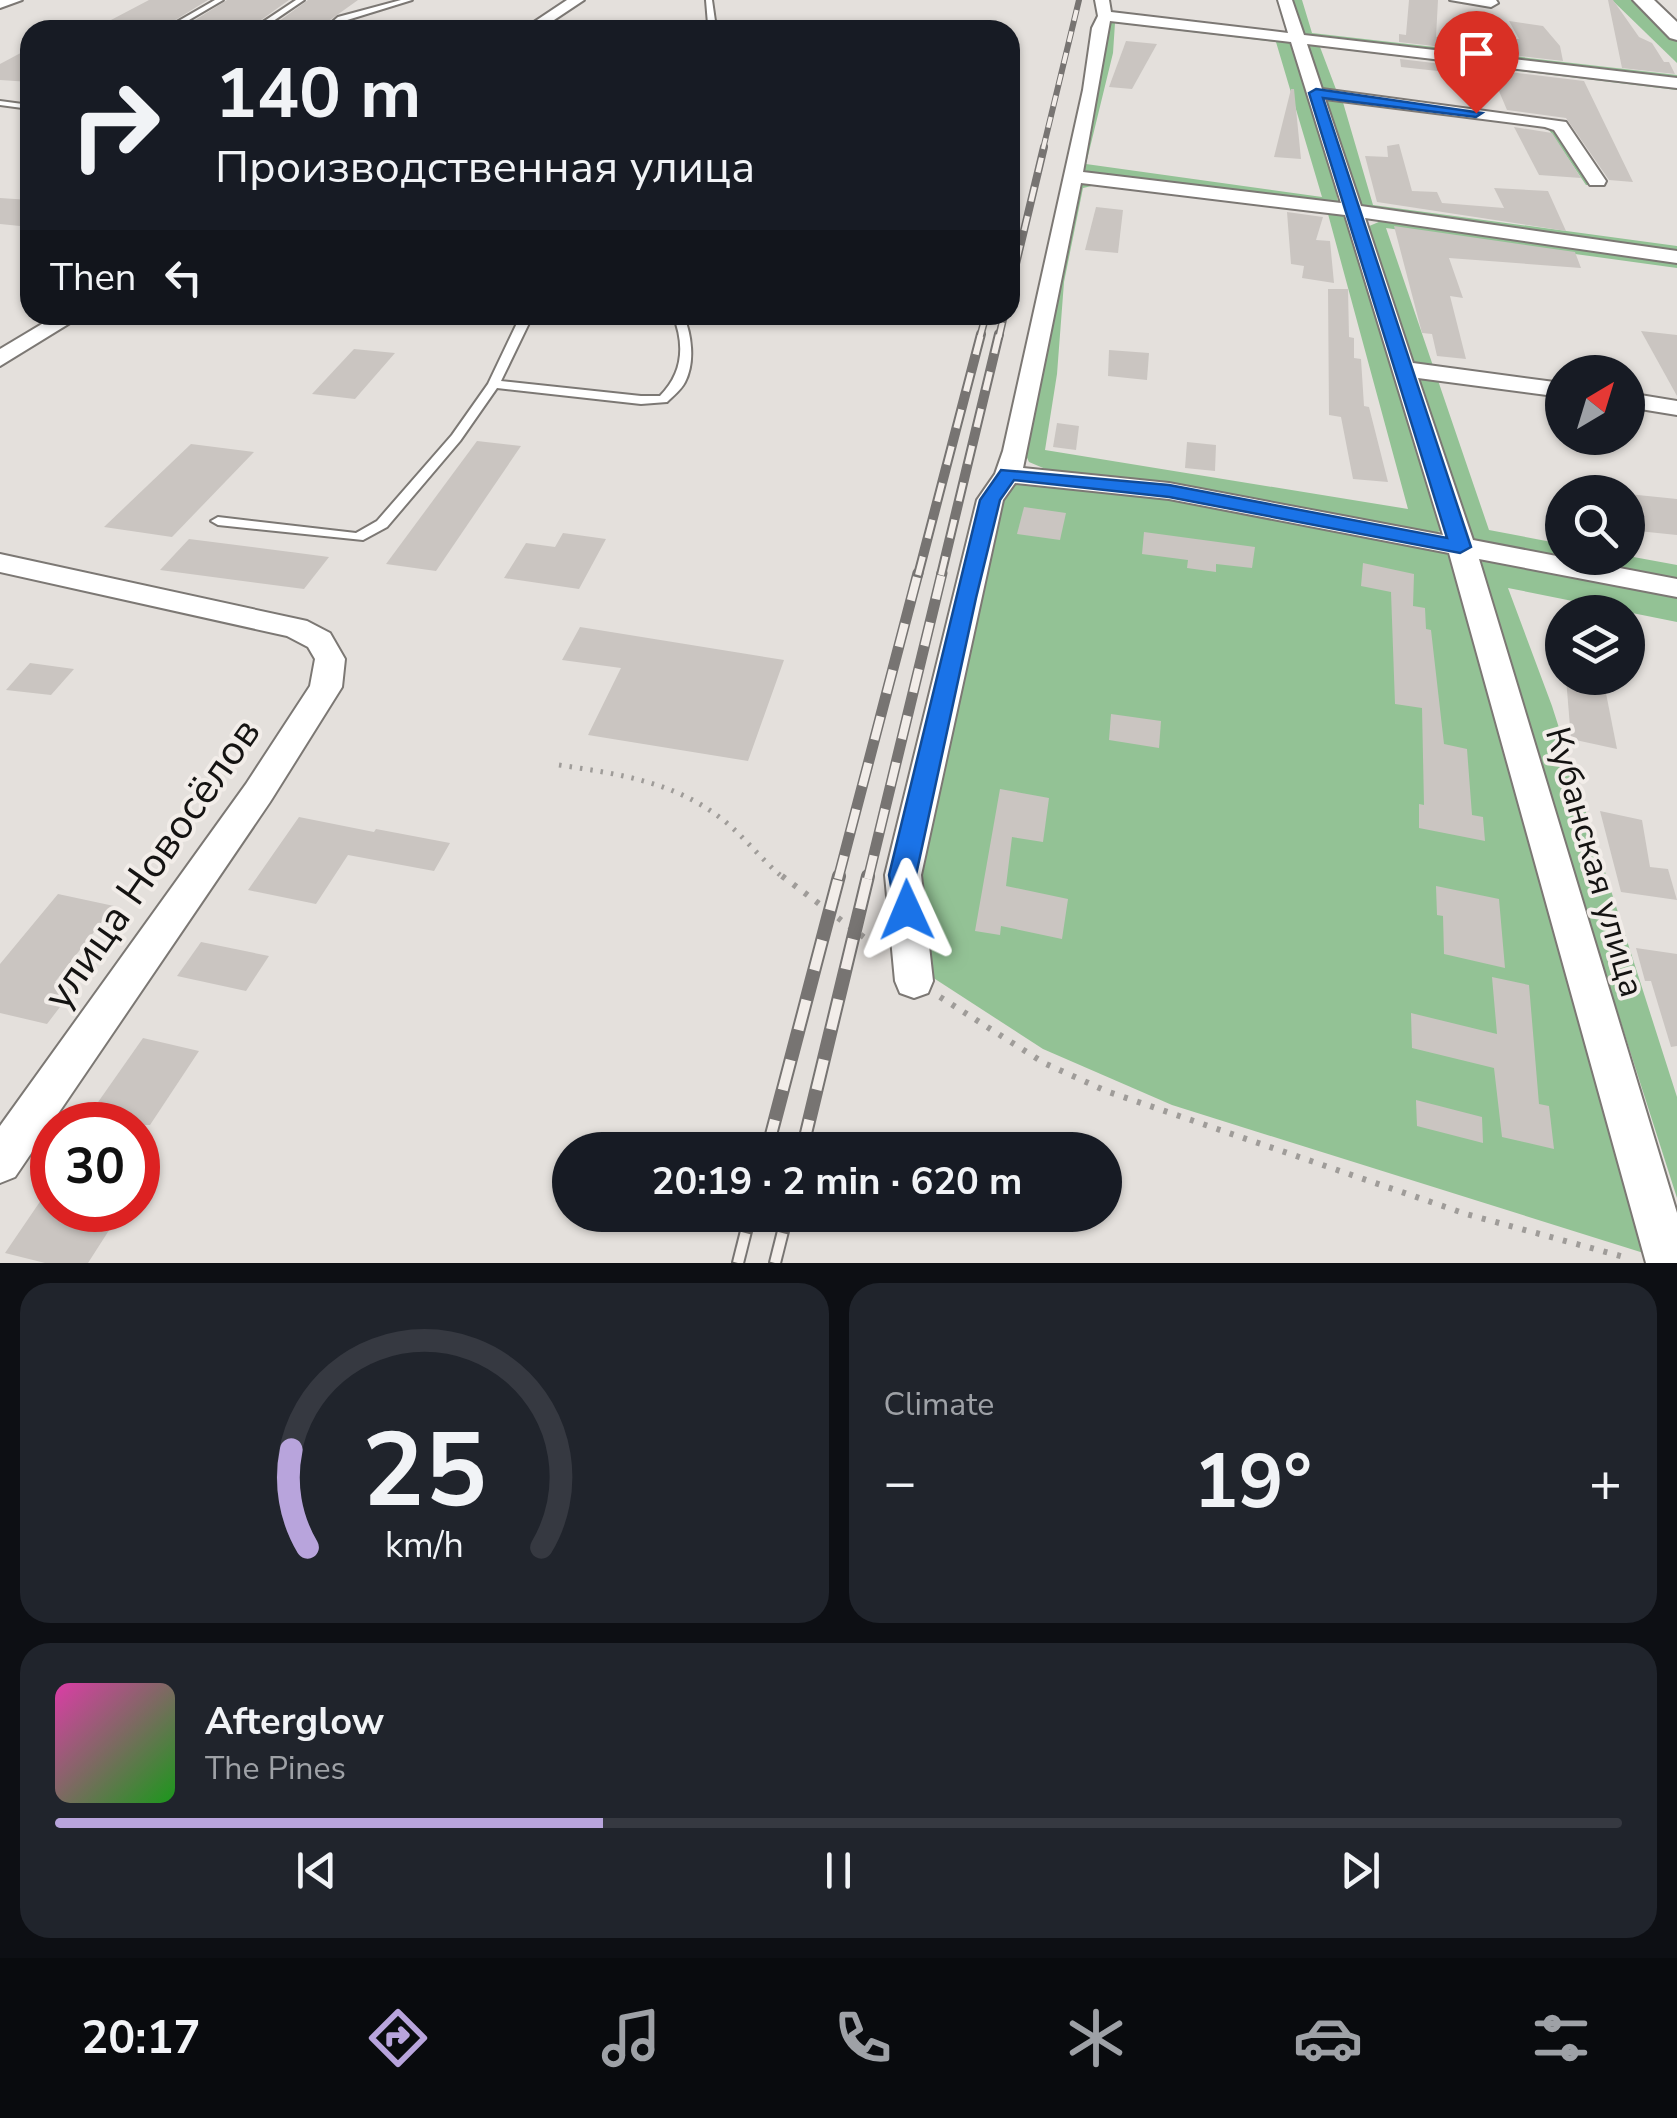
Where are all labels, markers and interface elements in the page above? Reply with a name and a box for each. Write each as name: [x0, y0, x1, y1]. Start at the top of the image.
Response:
pin: [1434, 11, 1519, 114]
icon: arrive: [1449, 26, 1504, 81]
text: 140 m: [215, 46, 421, 142]
icon: right: [50, 60, 180, 190]
text: Производственная улица: [215, 137, 755, 198]
icon: left: [156, 250, 211, 305]
text: Then: [50, 252, 136, 303]
north arrow: [1545, 355, 1645, 455]
map controls: [1545, 355, 1645, 695]
button: search: [1545, 475, 1645, 575]
button: layers: [1545, 595, 1645, 695]
street label: улица Новосёлов: [30, 707, 274, 1021]
street label: Кубанская улица: [1534, 722, 1656, 1002]
position arrow: [855, 858, 959, 962]
speed limit sign: 30: [30, 1102, 160, 1232]
text: 20:19 · 2 min · 620 m: [652, 1156, 1022, 1207]
text: Climate: [884, 1383, 994, 1426]
text: 25: [362, 1400, 487, 1542]
text: 19°: [1194, 1431, 1312, 1533]
text: −: [884, 1445, 917, 1520]
text: +: [1589, 1445, 1622, 1520]
text: km/h: [385, 1521, 464, 1570]
text: Afterglow: [205, 1696, 384, 1747]
text: The Pines: [205, 1747, 346, 1790]
icon: previous: [289, 1843, 344, 1898]
icon: pause: [811, 1843, 866, 1898]
icon: next: [1333, 1843, 1388, 1898]
icon: directions: [363, 2003, 433, 2073]
icon: music: [596, 2003, 666, 2073]
icon: phone: [828, 2003, 898, 2073]
icon: climate: [1061, 2003, 1131, 2073]
icon: car: [1293, 2003, 1363, 2073]
icon: filters: [1526, 2003, 1596, 2073]
text: 20:17: [81, 2008, 200, 2069]

